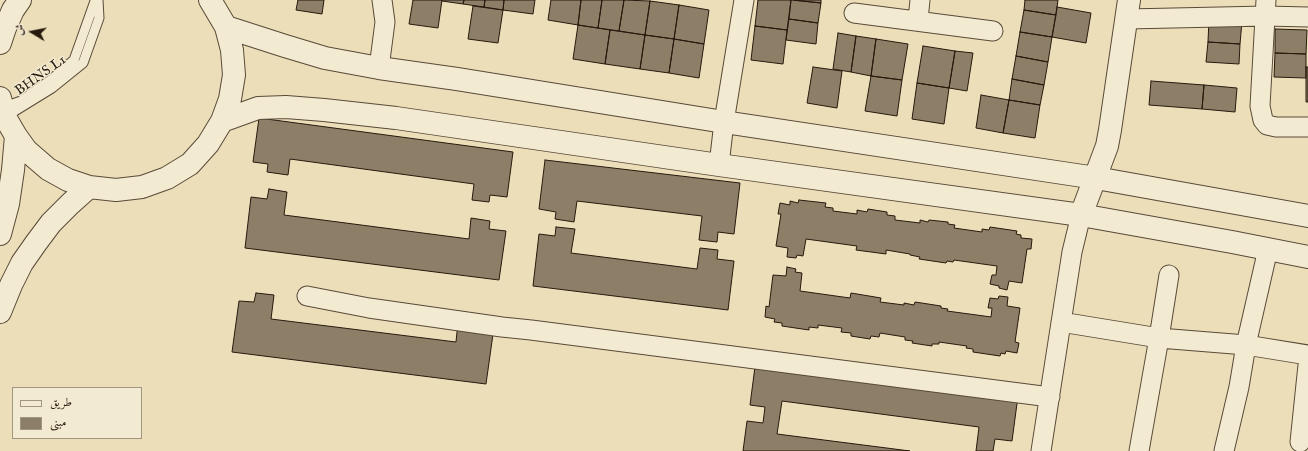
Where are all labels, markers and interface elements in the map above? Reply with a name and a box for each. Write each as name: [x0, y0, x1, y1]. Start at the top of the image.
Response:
north arrow: [12, 12, 52, 52]
text: ش: [12, 23, 28, 37]
street label: BHNS L1: [12, 52, 70, 100]
legend: [12, 387, 142, 439]
text: طريق: [50, 395, 72, 410]
text: مبنى: [50, 415, 66, 430]

